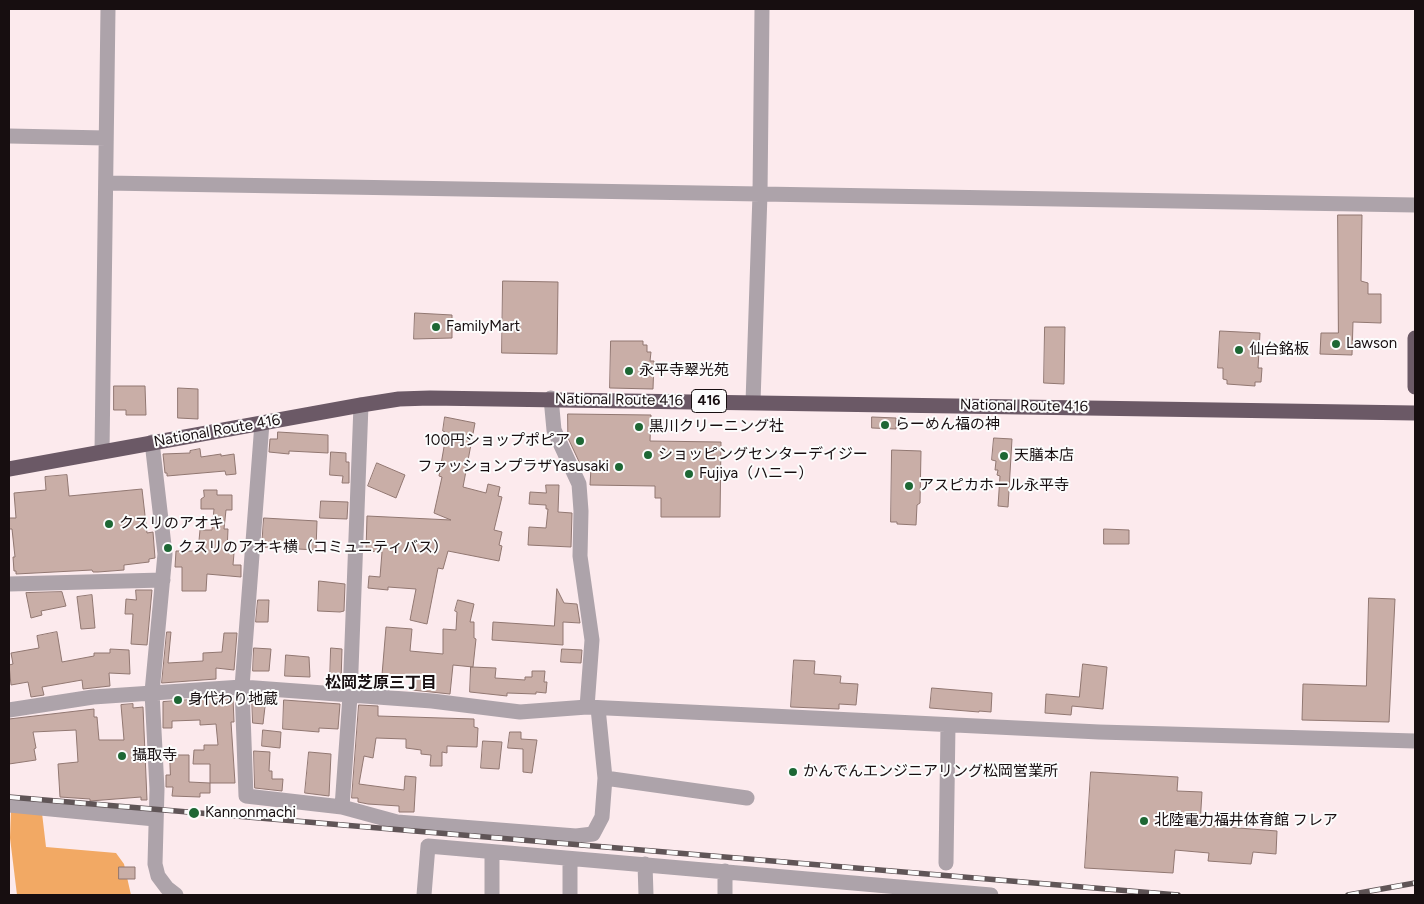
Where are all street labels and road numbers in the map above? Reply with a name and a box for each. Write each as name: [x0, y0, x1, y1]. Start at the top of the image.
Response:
street label: National Route 416: [555, 390, 683, 410]
road number: 416: [692, 390, 726, 412]
street label: National Route 416: [960, 396, 1088, 416]
street label: National Route 416: [152, 411, 282, 451]

